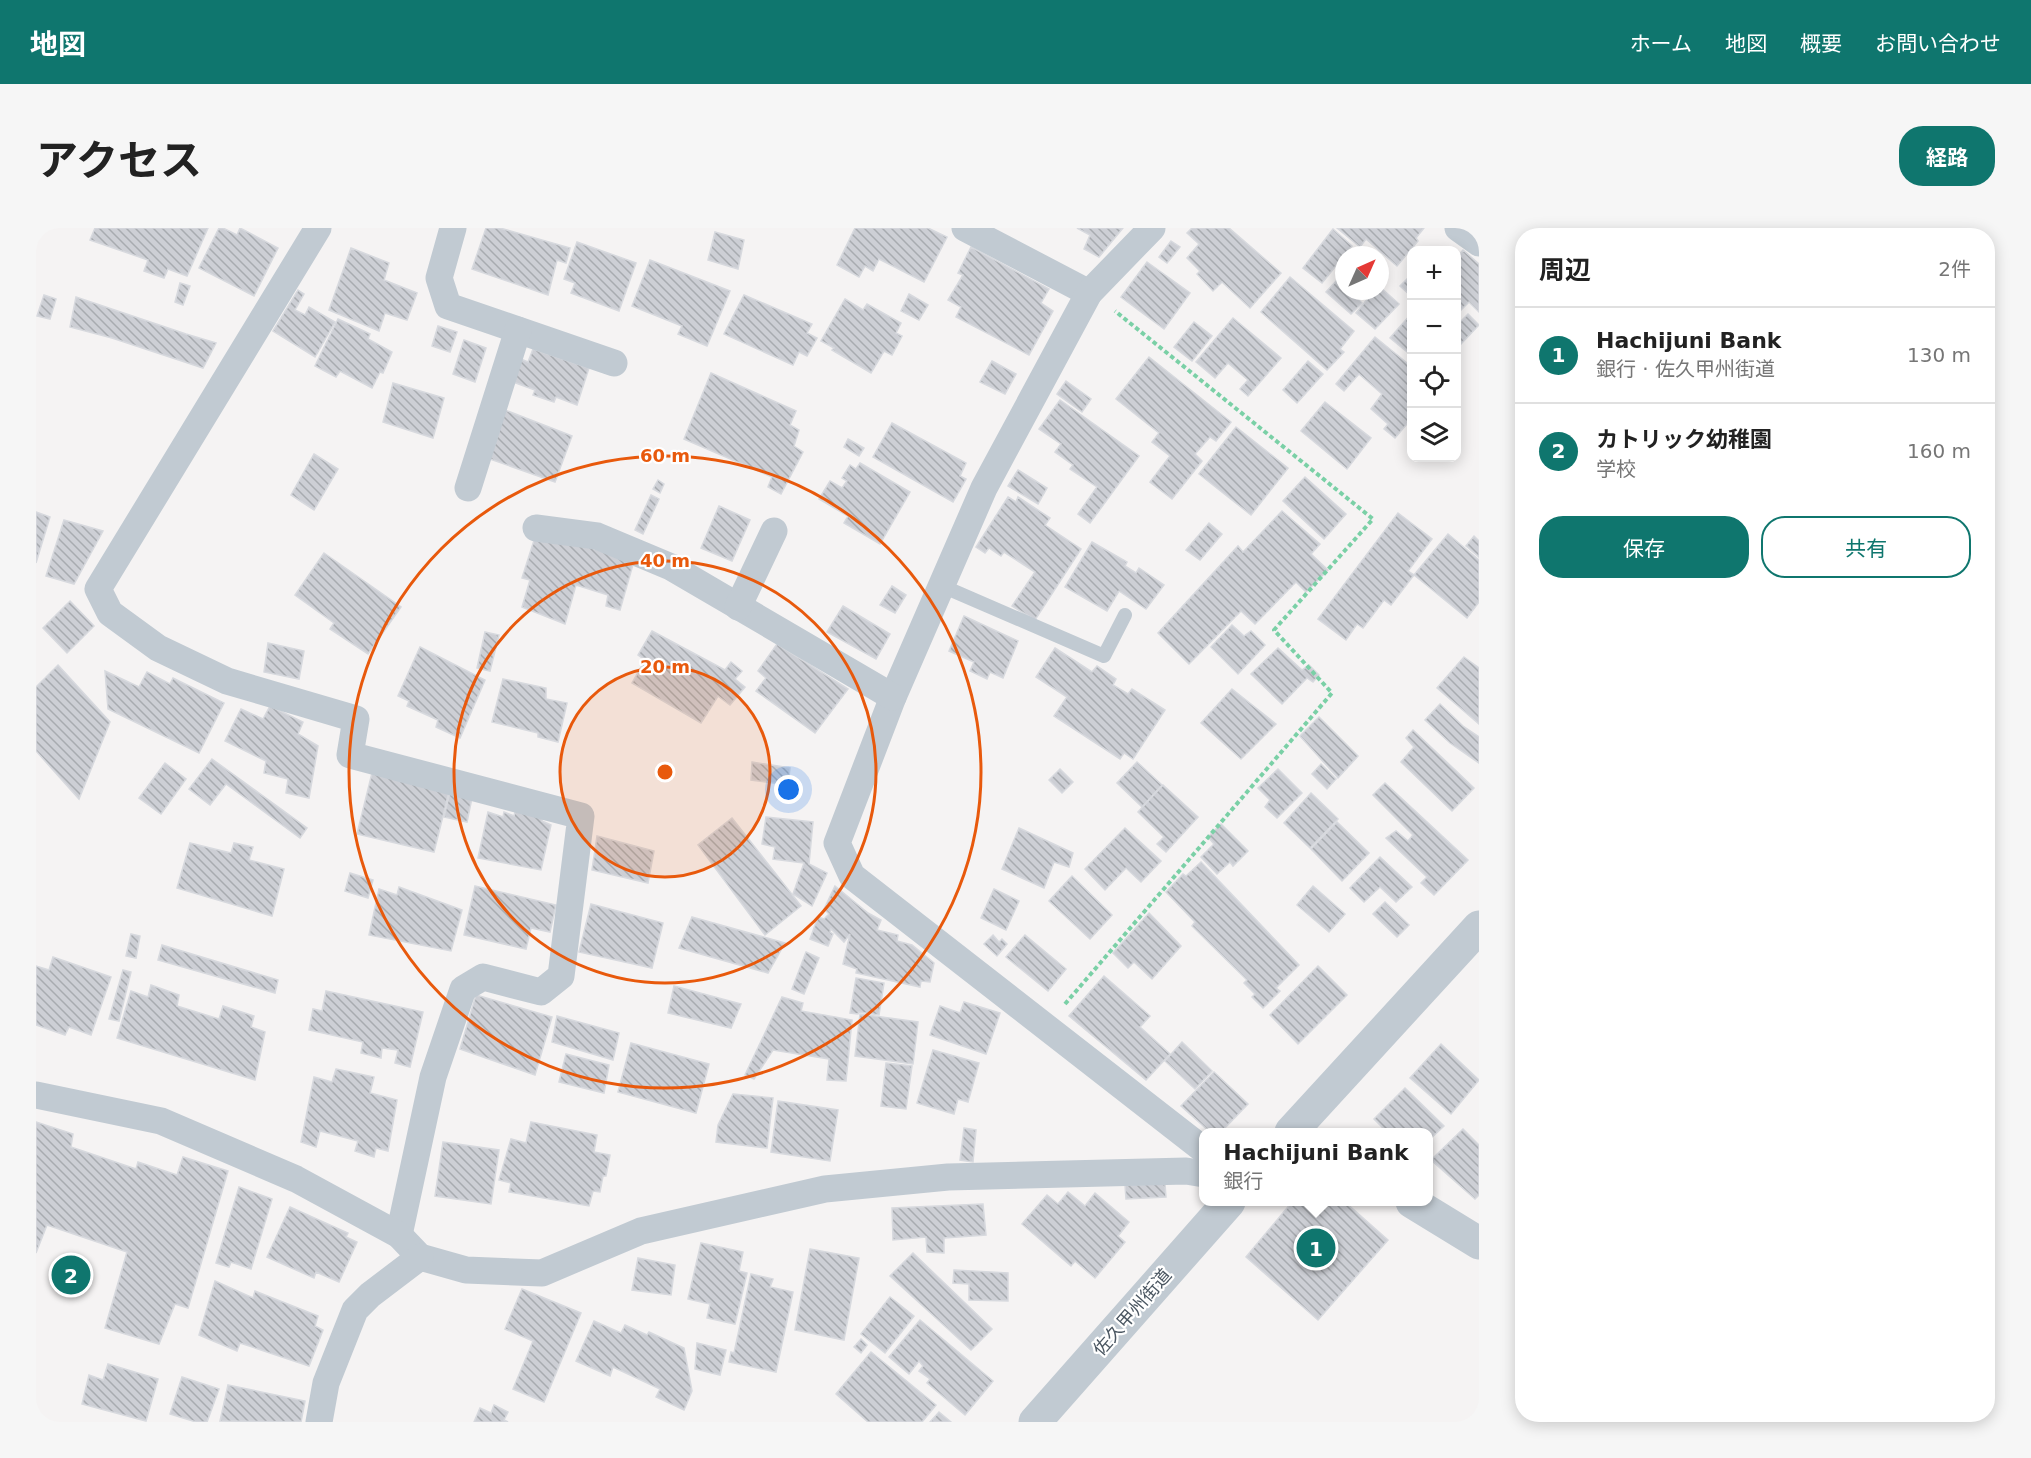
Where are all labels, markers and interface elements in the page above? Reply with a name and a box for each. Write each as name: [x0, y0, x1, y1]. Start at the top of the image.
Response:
text: 地図: [30, 28, 86, 61]
text: ホーム: [1630, 32, 1692, 56]
text: 地図: [1725, 32, 1767, 56]
text: 概要: [1800, 32, 1842, 56]
text: お問い合わせ: [1875, 32, 2001, 56]
button: 経路: [1899, 126, 1995, 186]
text: アクセス: [36, 136, 202, 185]
north arrow: [1335, 246, 1389, 300]
map controls: [1407, 246, 1461, 462]
button: +: [1407, 246, 1461, 300]
text: 周辺: [1539, 255, 1591, 285]
text: 2件: [1938, 257, 1971, 281]
button: −: [1407, 300, 1461, 354]
text: Hachijuni Bank: [1596, 328, 1781, 353]
text: 1: [1552, 343, 1565, 367]
text: 130 m: [1907, 343, 1971, 367]
button: locate: [1407, 354, 1461, 408]
text: 銀行 · 佐久甲州街道: [1596, 357, 1775, 381]
button: layers: [1407, 408, 1461, 462]
text: カトリック幼稚園: [1596, 427, 1772, 452]
text: 2: [1552, 439, 1565, 463]
text: 160 m: [1907, 439, 1971, 463]
text: 60 m: [640, 445, 690, 466]
text: 学校: [1596, 457, 1636, 481]
button: 保存: [1539, 516, 1749, 578]
button: 共有: [1761, 516, 1971, 578]
text: 40 m: [640, 550, 690, 571]
text: 20 m: [640, 656, 690, 677]
centre of rings: [655, 762, 675, 782]
your location: [774, 775, 803, 804]
popup: [1199, 1128, 1433, 1206]
text: Hachijuni Bank: [1223, 1140, 1409, 1165]
text: 銀行: [1223, 1169, 1263, 1193]
pin: 1: [1296, 1226, 1336, 1270]
pin: 2: [51, 1252, 90, 1298]
street label: 佐久甲州街道: [1089, 1264, 1175, 1360]

